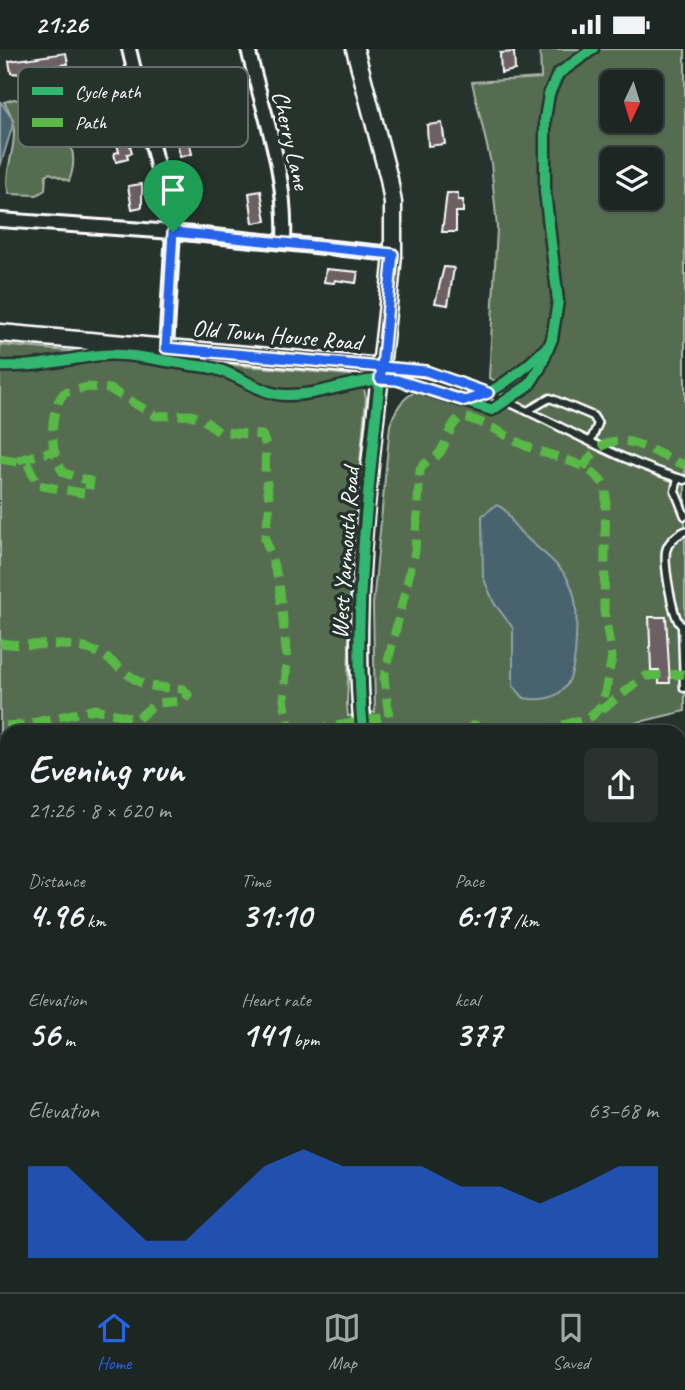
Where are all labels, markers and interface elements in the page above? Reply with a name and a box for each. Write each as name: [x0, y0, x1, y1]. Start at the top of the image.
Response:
text: 21:26: [35, 8, 88, 41]
legend: [18, 67, 248, 147]
north arrow: [600, 70, 663, 133]
map controls: [600, 70, 663, 210]
text: Cycle path: [75, 80, 141, 104]
street label: Cherry Lane: [265, 88, 317, 194]
text: Path: [75, 111, 108, 135]
button: layers: [600, 147, 663, 210]
pin: [143, 160, 203, 232]
icon: arrive: [154, 171, 192, 209]
street label: Old Town House Road: [191, 313, 367, 358]
street label: West Yarmouth Road: [324, 463, 366, 640]
text: Evening run: [28, 746, 184, 793]
button: share: [584, 748, 658, 822]
text: 21:26 · 8 × 620 m: [28, 796, 171, 825]
text: Distance: [28, 869, 85, 893]
text: Time: [241, 869, 270, 893]
text: Pace: [455, 869, 484, 893]
text: 4.96: [28, 893, 83, 938]
text: 31:10: [241, 893, 311, 938]
text: 6:17: [455, 893, 509, 938]
text: km: [83, 909, 106, 933]
text: /km: [509, 909, 539, 933]
text: Elevation: [28, 988, 86, 1012]
text: Heart rate: [241, 988, 311, 1012]
text: kcal: [455, 988, 480, 1012]
text: 56: [28, 1012, 60, 1057]
text: 141: [241, 1012, 289, 1057]
text: 377: [455, 1012, 502, 1057]
text: m: [60, 1028, 75, 1052]
text: bpm: [289, 1028, 319, 1052]
text: Elevation: [28, 1096, 99, 1125]
text: 63–68 m: [588, 1096, 658, 1125]
tab: Home: [95, 1309, 133, 1375]
tab: Map: [323, 1309, 361, 1375]
tab: Saved: [552, 1309, 590, 1375]

